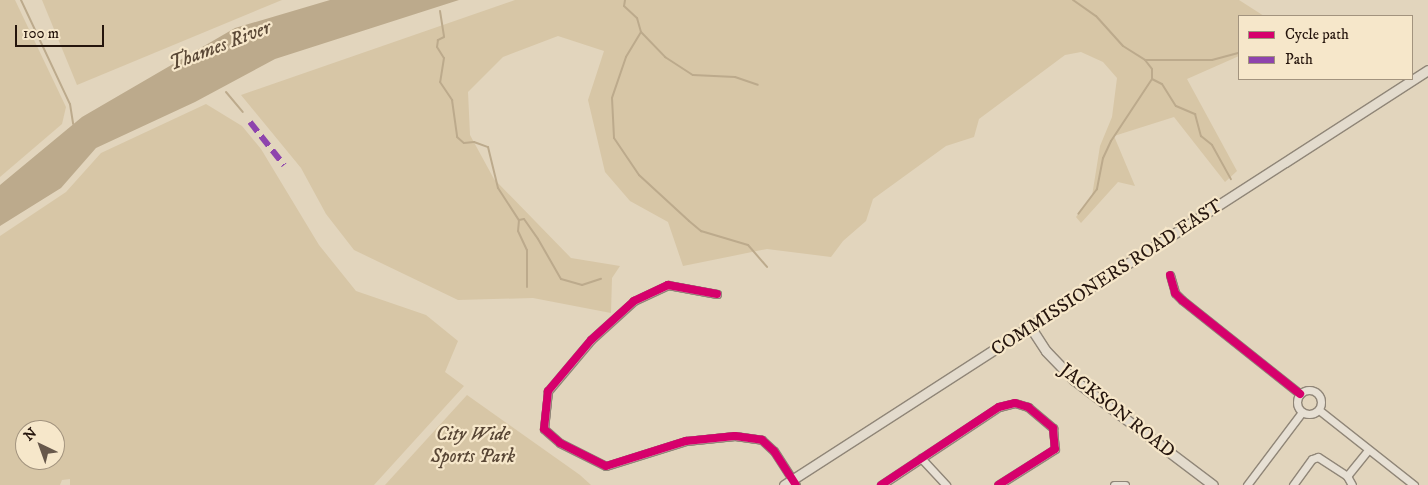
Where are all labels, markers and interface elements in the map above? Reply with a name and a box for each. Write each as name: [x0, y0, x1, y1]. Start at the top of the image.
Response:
scale bar: [18, 15, 106, 47]
legend: [1238, 15, 1413, 80]
water label: Thames River: [166, 16, 274, 76]
text: 100 m: [23, 24, 59, 43]
text: Cycle path: [1285, 25, 1349, 44]
text: Path: [1285, 50, 1313, 69]
street label: COMMISSIONERS ROAD EAST: [987, 195, 1227, 361]
street label: JACKSON ROAD: [1055, 359, 1179, 463]
north arrow: [15, 420, 65, 470]
text: N: [20, 424, 41, 445]
park label: City Wide Sports Park: [431, 424, 515, 468]

